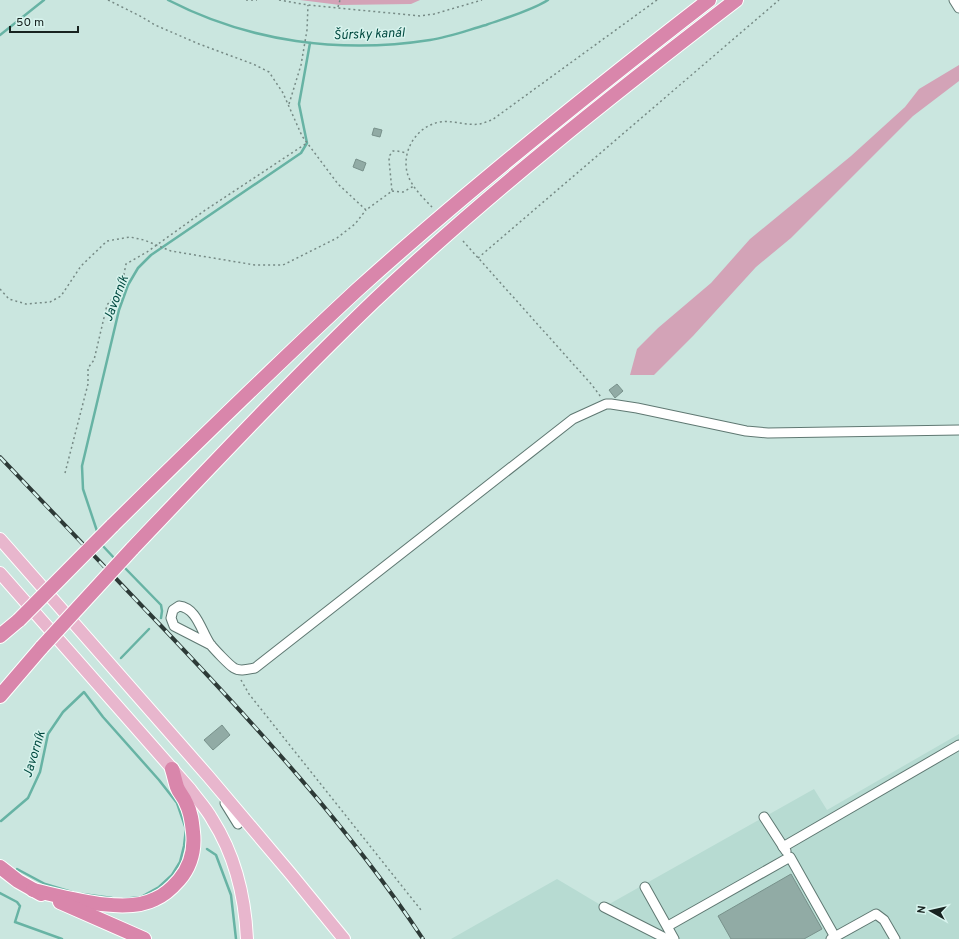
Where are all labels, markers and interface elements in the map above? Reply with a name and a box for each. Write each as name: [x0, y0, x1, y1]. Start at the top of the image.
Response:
scale bar: [10, 8, 78, 34]
text: 50 m: [16, 15, 44, 31]
water label: Šúrsky kanál: [333, 24, 406, 44]
water label: Javorník: [101, 273, 133, 324]
water label: Javorník: [20, 729, 50, 780]
north arrow: [911, 891, 951, 931]
text: N: [915, 905, 930, 915]

